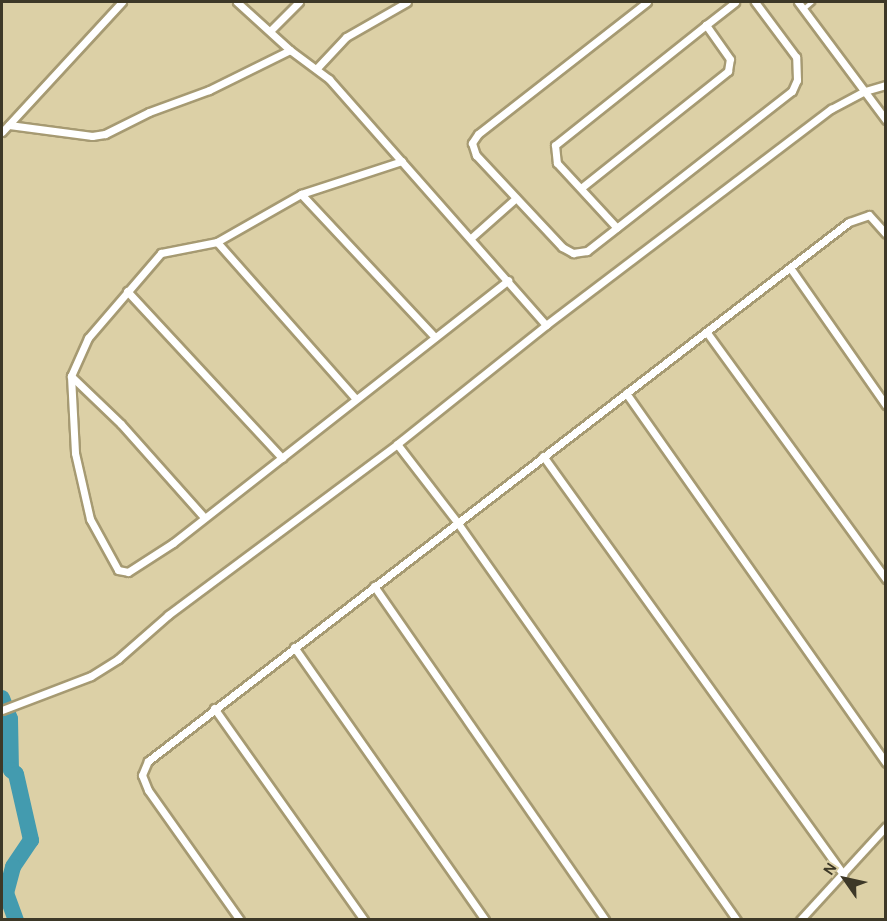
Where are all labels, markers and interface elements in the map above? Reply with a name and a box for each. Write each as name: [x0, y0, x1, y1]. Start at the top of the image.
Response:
north arrow: [815, 849, 875, 909]
text: N: [819, 859, 841, 879]

